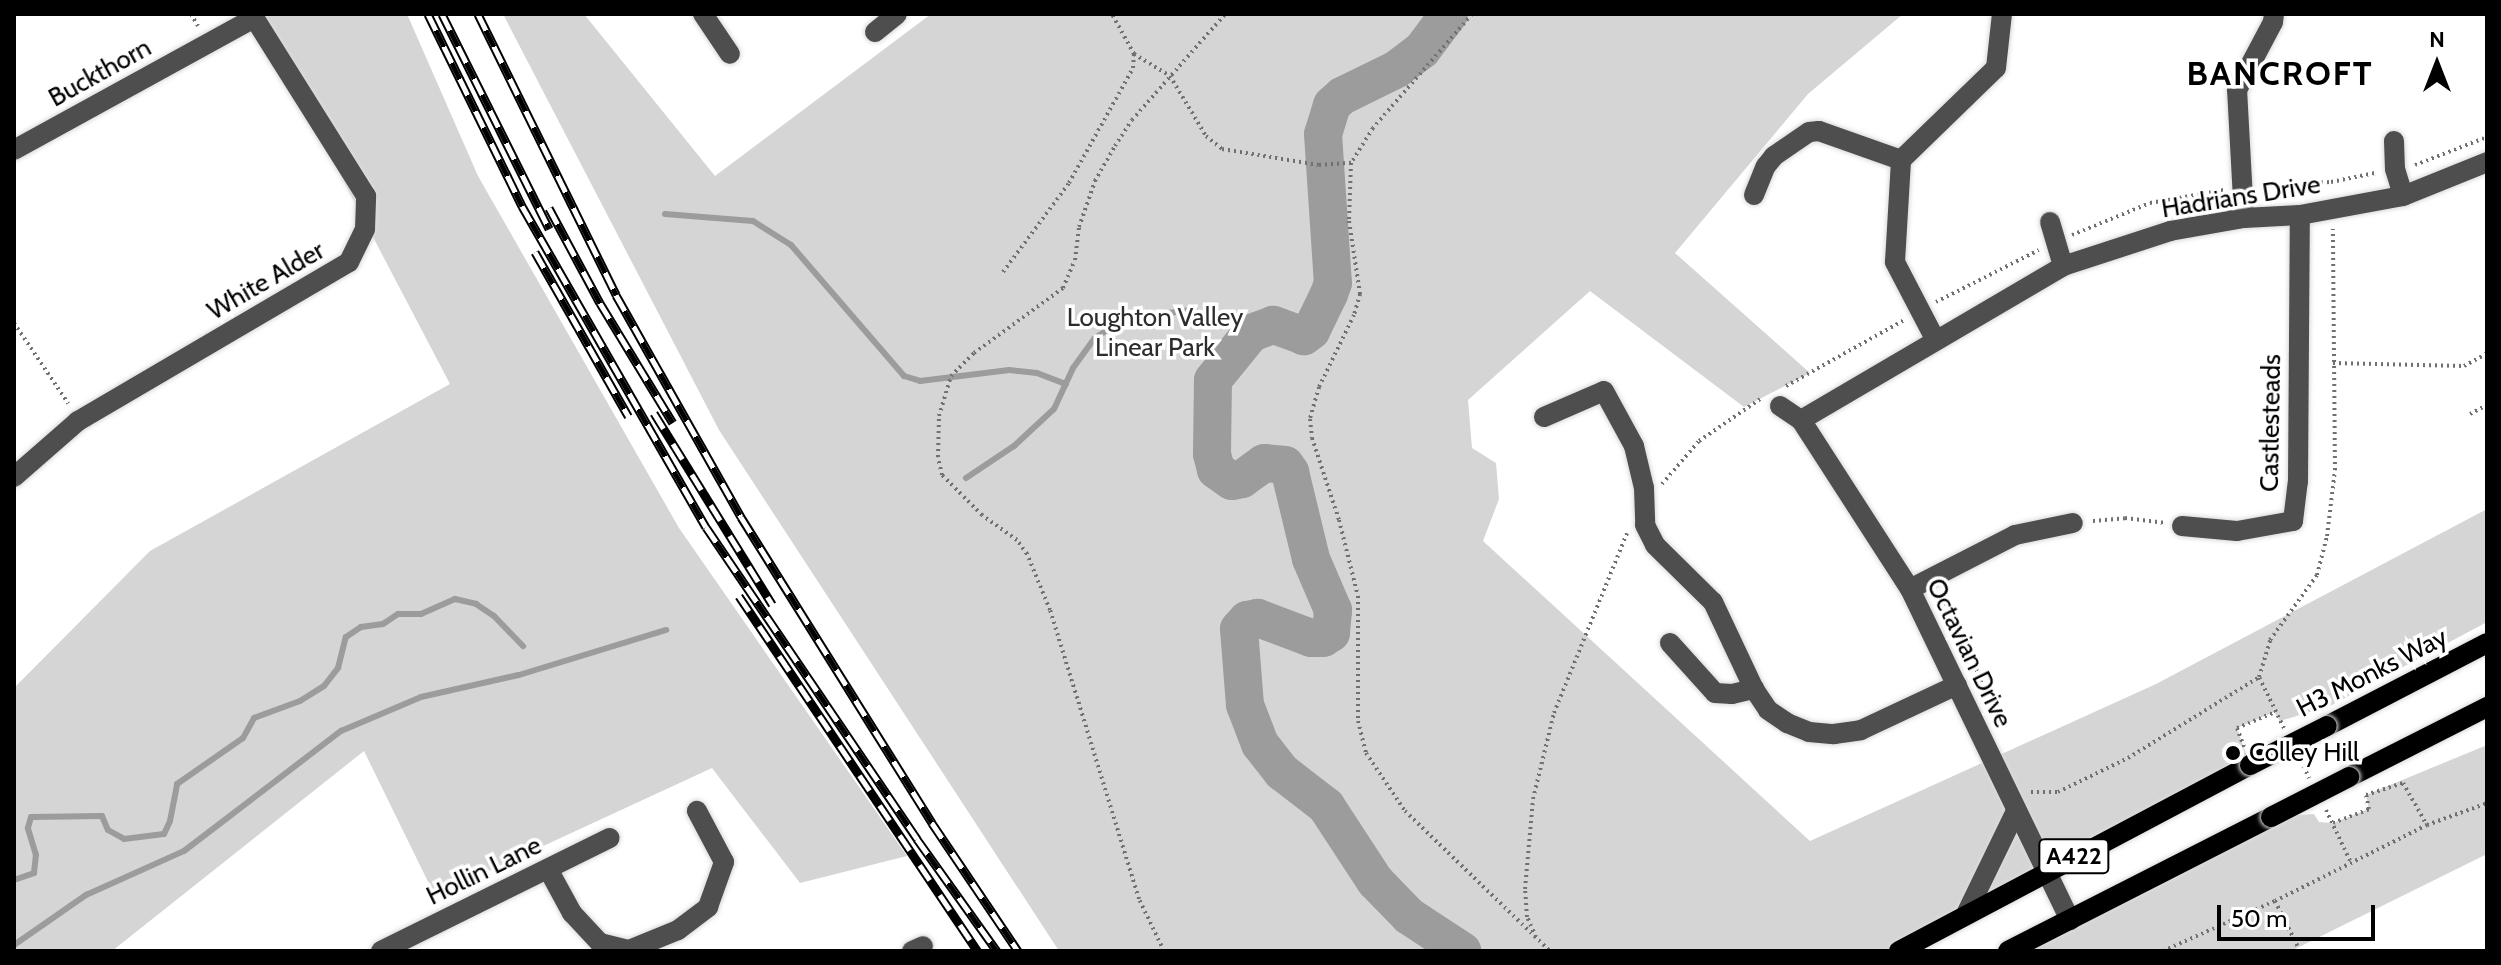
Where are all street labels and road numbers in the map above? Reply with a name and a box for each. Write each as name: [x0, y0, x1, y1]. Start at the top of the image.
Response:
street label: Buckthorn: [43, 32, 157, 114]
street label: Hadrians Drive: [2159, 169, 2323, 225]
street label: White Alder: [202, 235, 330, 327]
street label: Castlesteads: [2254, 354, 2288, 492]
street label: Octavian Drive: [1919, 573, 2019, 733]
street label: H3 Monks Way: [2291, 622, 2453, 724]
street label: Hollin Lane: [422, 830, 546, 912]
road number: A422: [2038, 836, 2110, 876]

